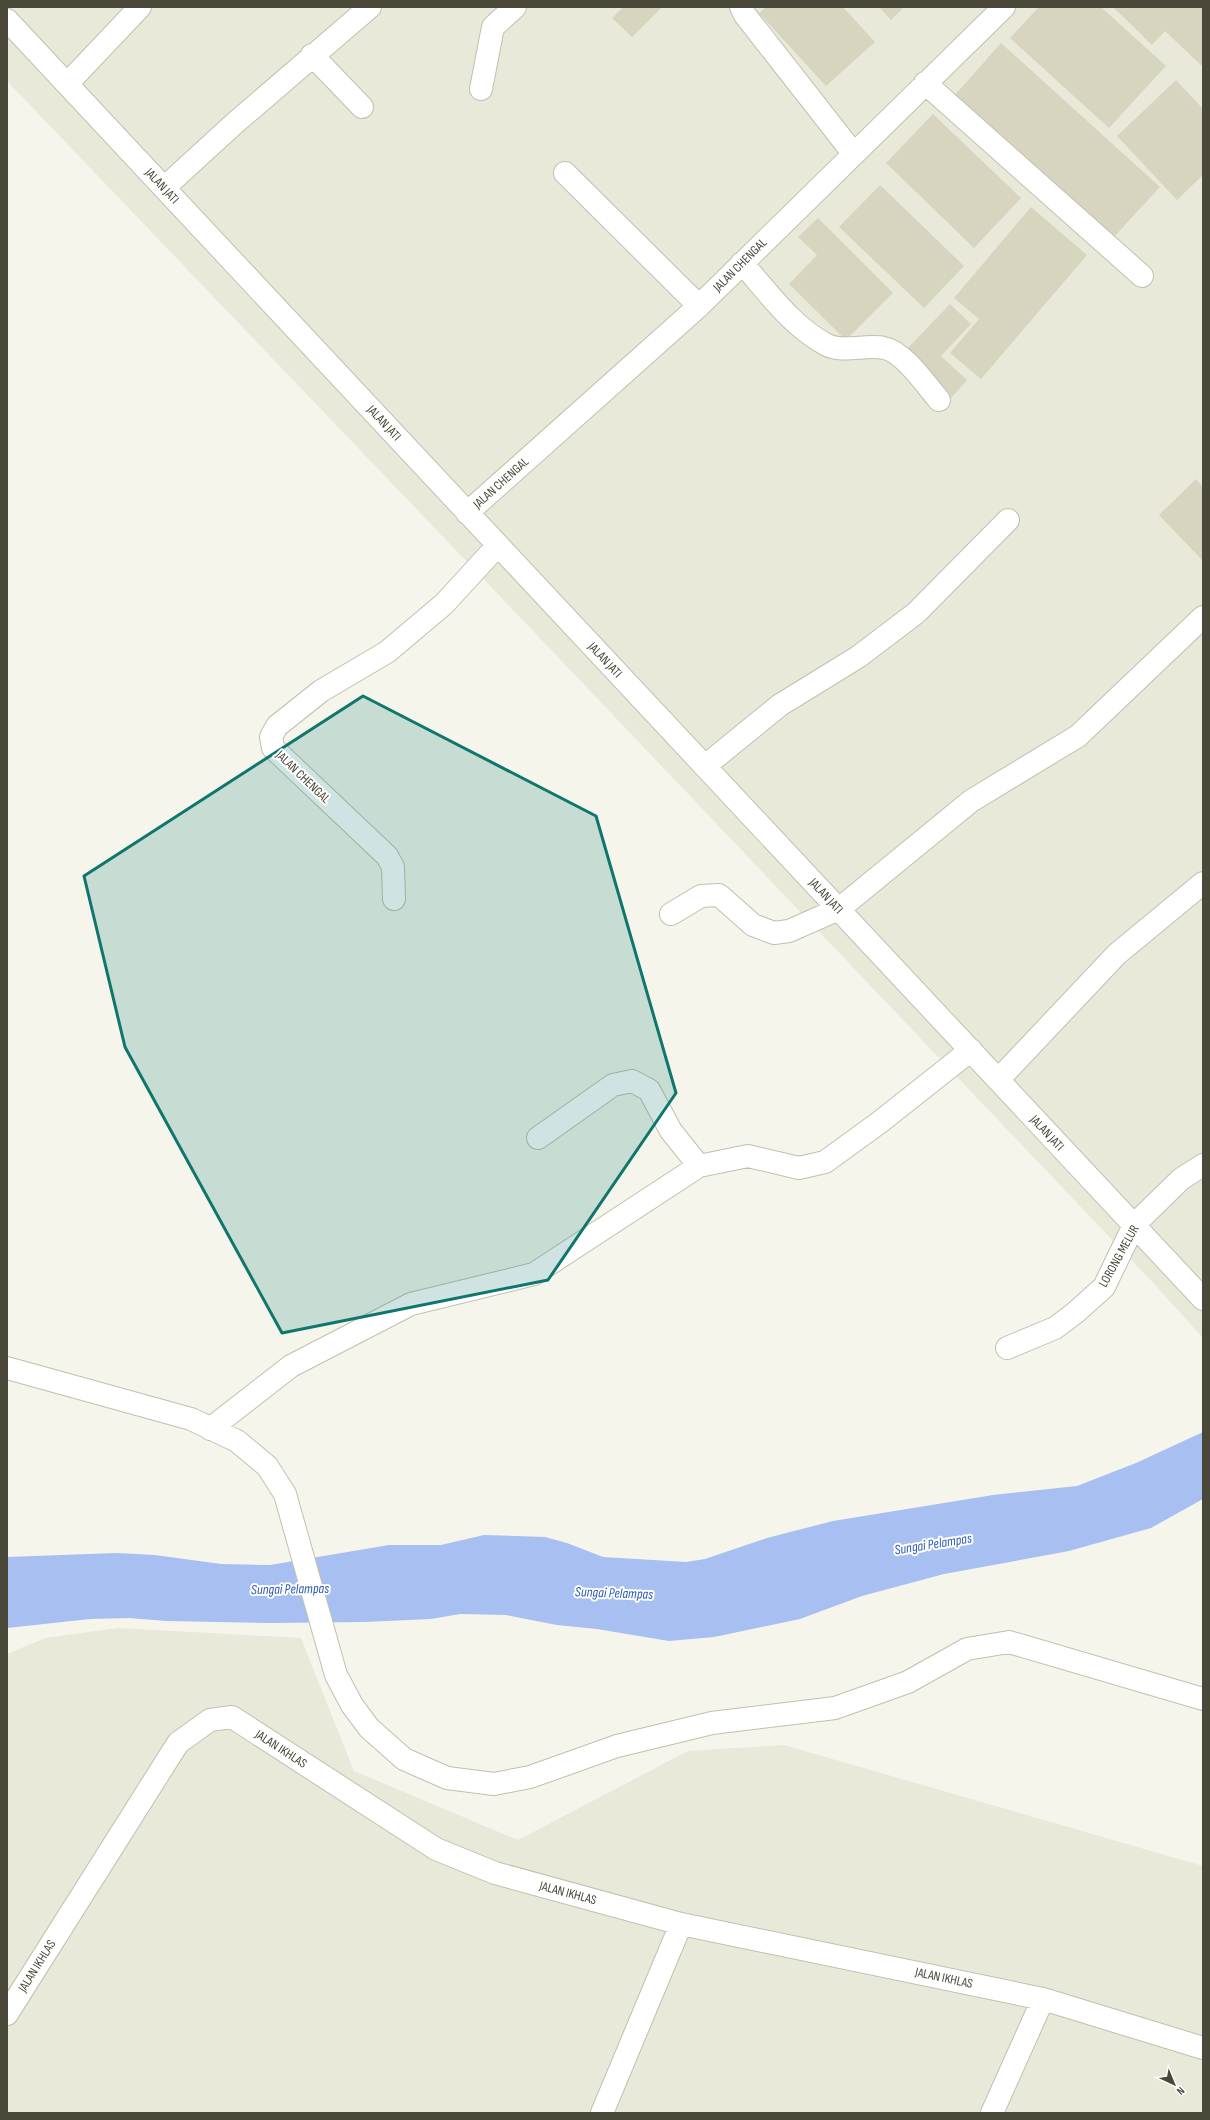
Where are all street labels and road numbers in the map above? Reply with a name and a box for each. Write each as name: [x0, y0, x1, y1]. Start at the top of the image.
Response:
street label: JALAN JATI: [141, 164, 183, 207]
street label: JALAN CHENGAL: [709, 235, 770, 296]
street label: JALAN JATI: [363, 401, 405, 444]
street label: JALAN CHENGAL: [469, 454, 532, 513]
street label: JALAN JATI: [584, 638, 626, 681]
street label: JALAN CHENGAL: [272, 747, 334, 807]
street label: JALAN JATI: [805, 874, 847, 917]
street label: JALAN JATI: [1026, 1111, 1068, 1154]
street label: LORONG MELUR: [1095, 1222, 1143, 1290]
street label: JALAN IKHLAS: [251, 1726, 310, 1772]
street label: JALAN IKHLAS: [537, 1877, 599, 1908]
street label: JALAN IKHLAS: [14, 1937, 60, 1996]
street label: JALAN IKHLAS: [913, 1964, 975, 1992]

